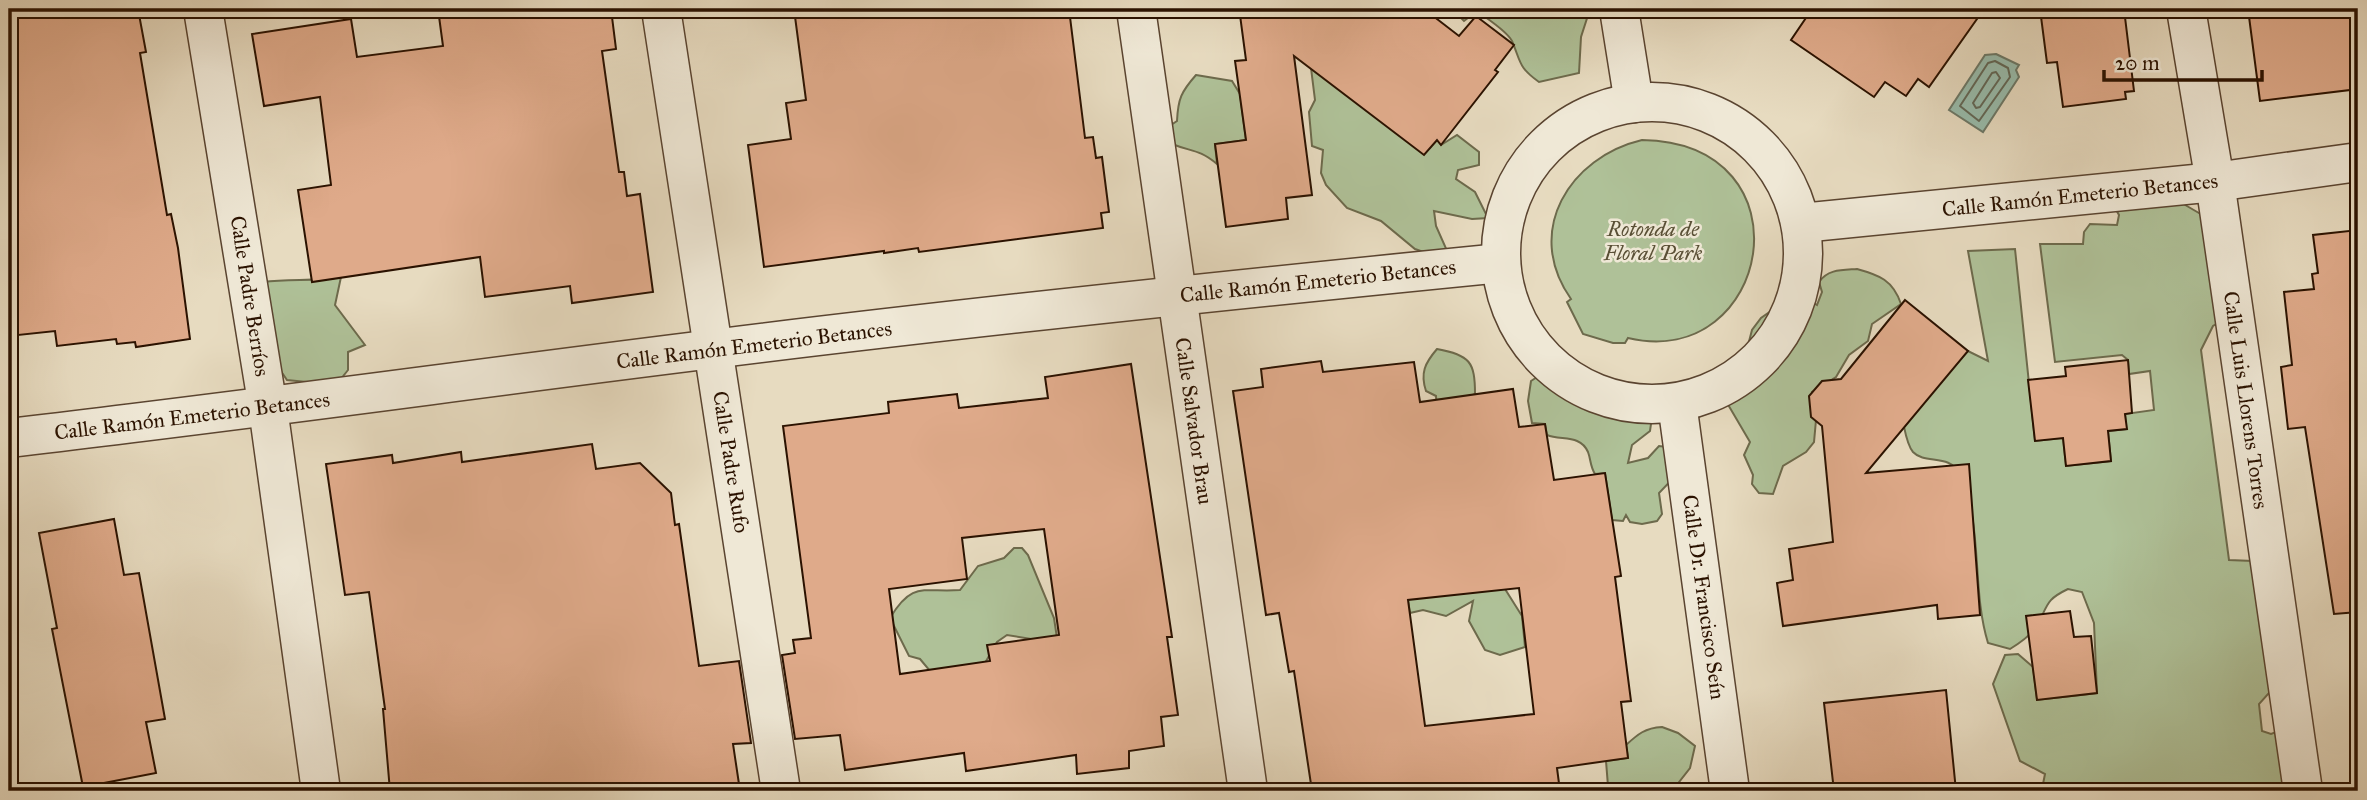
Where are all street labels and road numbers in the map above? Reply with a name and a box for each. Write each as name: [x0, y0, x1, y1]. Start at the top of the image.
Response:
street label: Calle Ramón Emeterio Betances: [1941, 168, 2219, 222]
street label: Calle Padre Berríos: [224, 214, 276, 378]
street label: Calle Ramón Emeterio Betances: [1179, 254, 1457, 308]
street label: Calle Luis Llorens Torres: [2218, 289, 2274, 511]
street label: Calle Ramón Emeterio Betances: [615, 315, 893, 375]
street label: Calle Salvador Brau: [1169, 336, 1219, 506]
street label: Calle Ramón Emeterio Betances: [53, 386, 331, 446]
street label: Calle Padre Rufo: [707, 389, 755, 535]
street label: Calle Dr. Francisco Seín: [1677, 493, 1731, 701]

